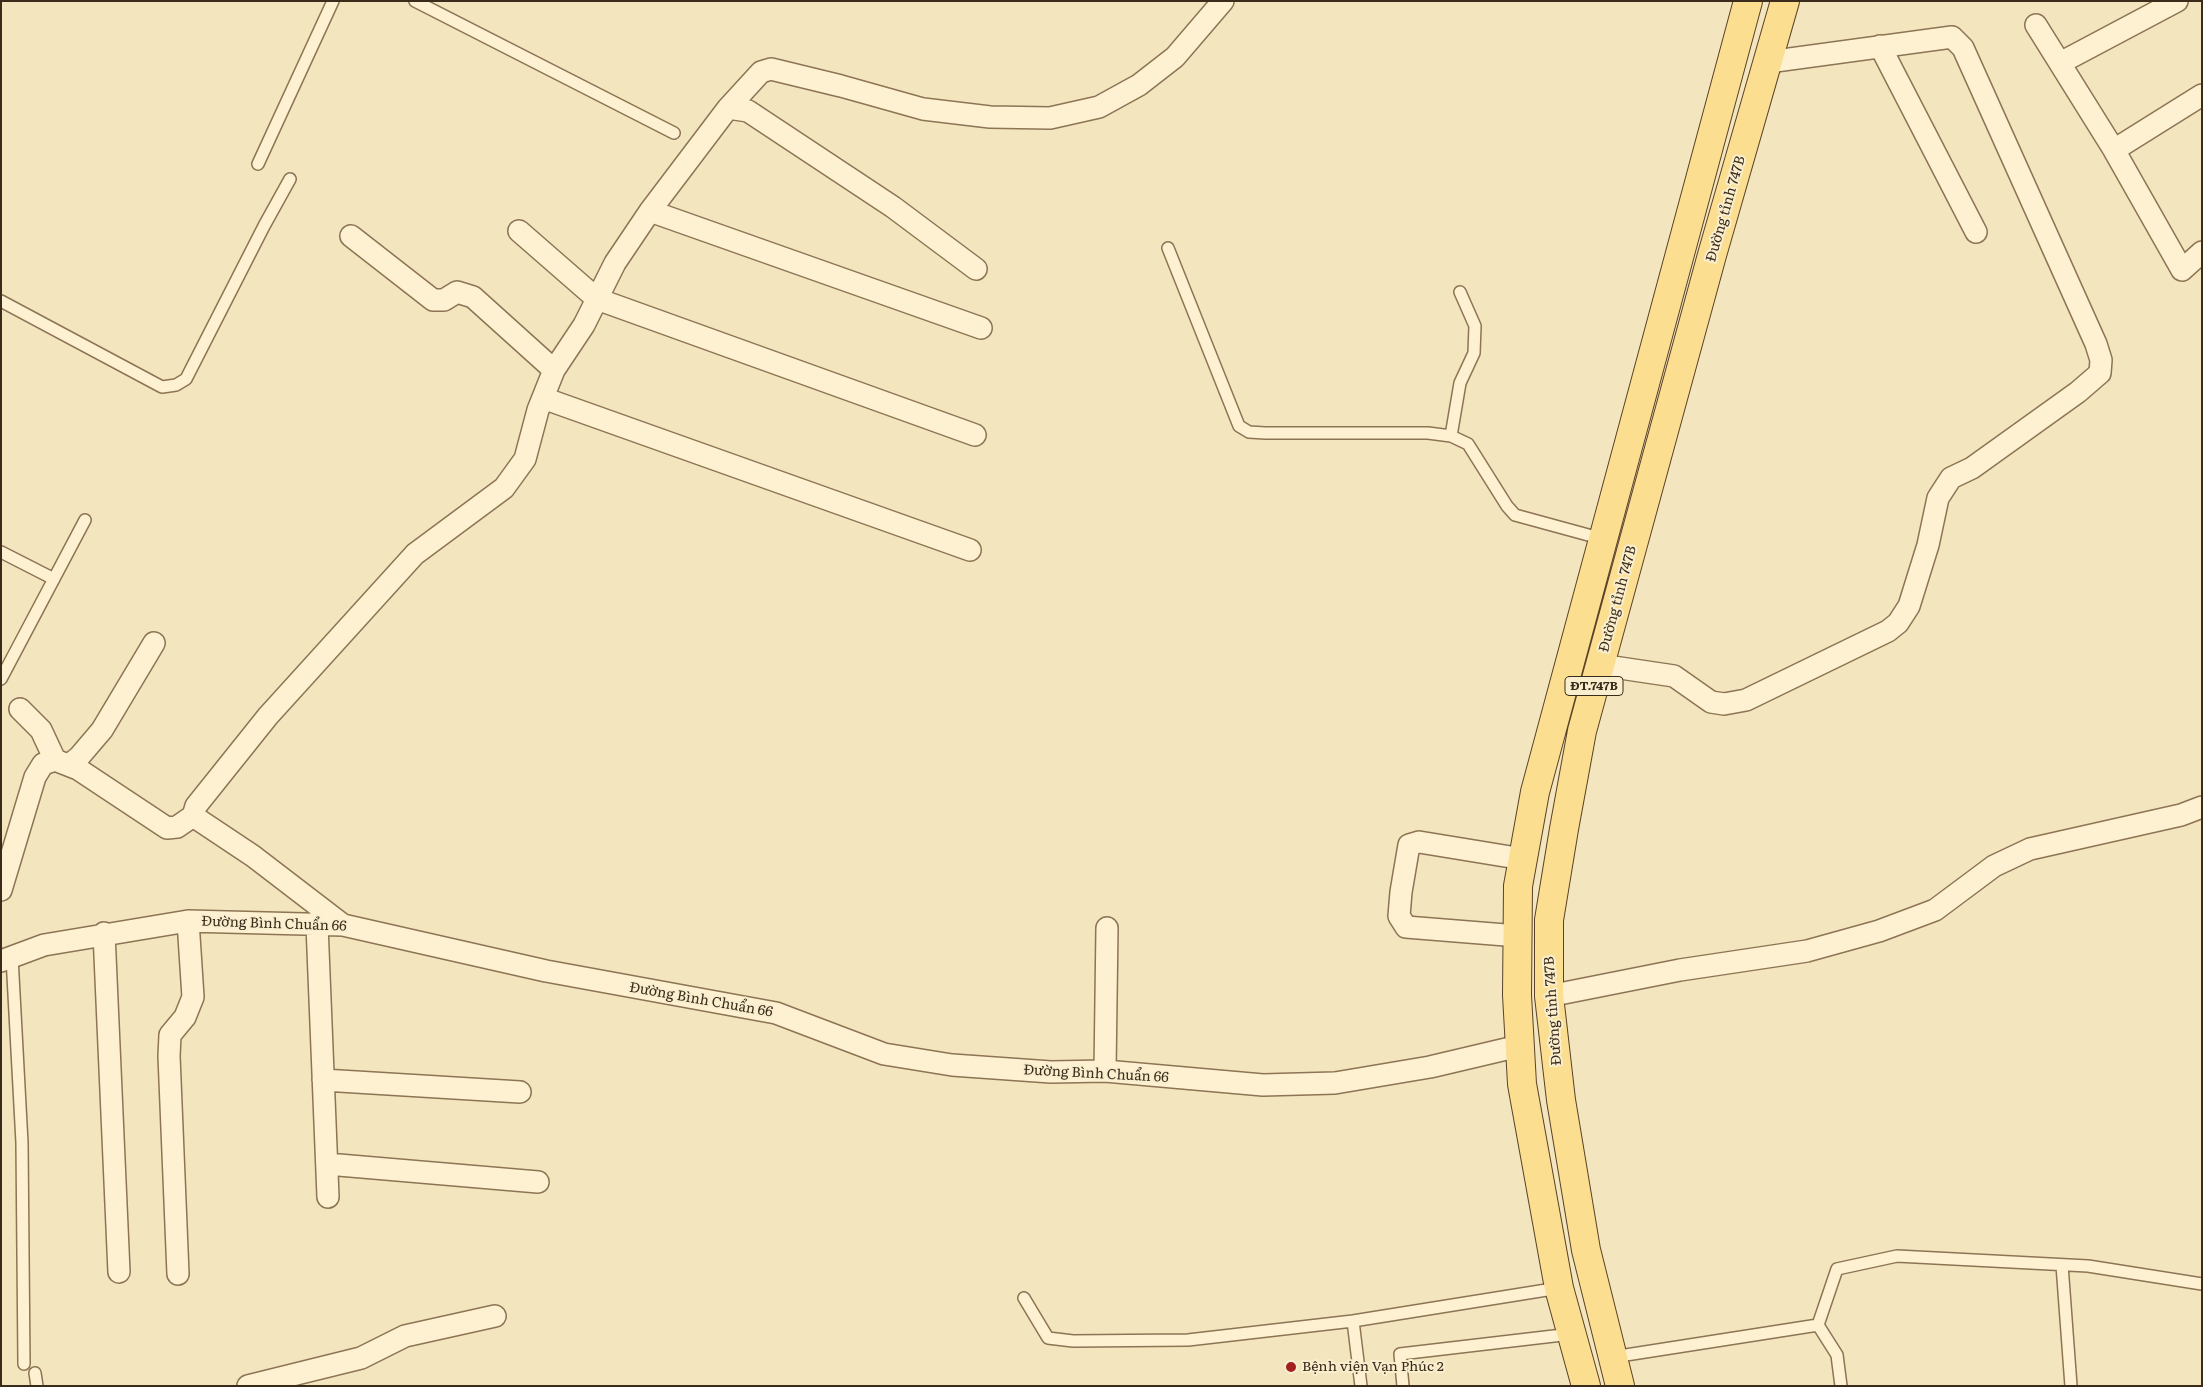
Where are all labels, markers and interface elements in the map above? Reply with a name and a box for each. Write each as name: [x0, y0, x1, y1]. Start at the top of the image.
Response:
street label: Đường tỉnh 747B: [1703, 154, 1749, 264]
street label: Đường tỉnh 747B: [1596, 544, 1640, 654]
road number: ĐT.747B: [1565, 676, 1623, 696]
street label: Đường Bình Chuẩn 66: [201, 913, 347, 935]
street label: Đường tỉnh 747B: [1541, 956, 1565, 1066]
street label: Đường Bình Chuẩn 66: [628, 979, 774, 1021]
street label: Đường Bình Chuẩn 66: [1023, 1062, 1169, 1086]
place label: Bệnh viện Vạn Phúc 2: [1302, 1359, 1444, 1375]
marker: Bệnh viện Vạn Phúc 2: [1284, 1360, 1298, 1374]

